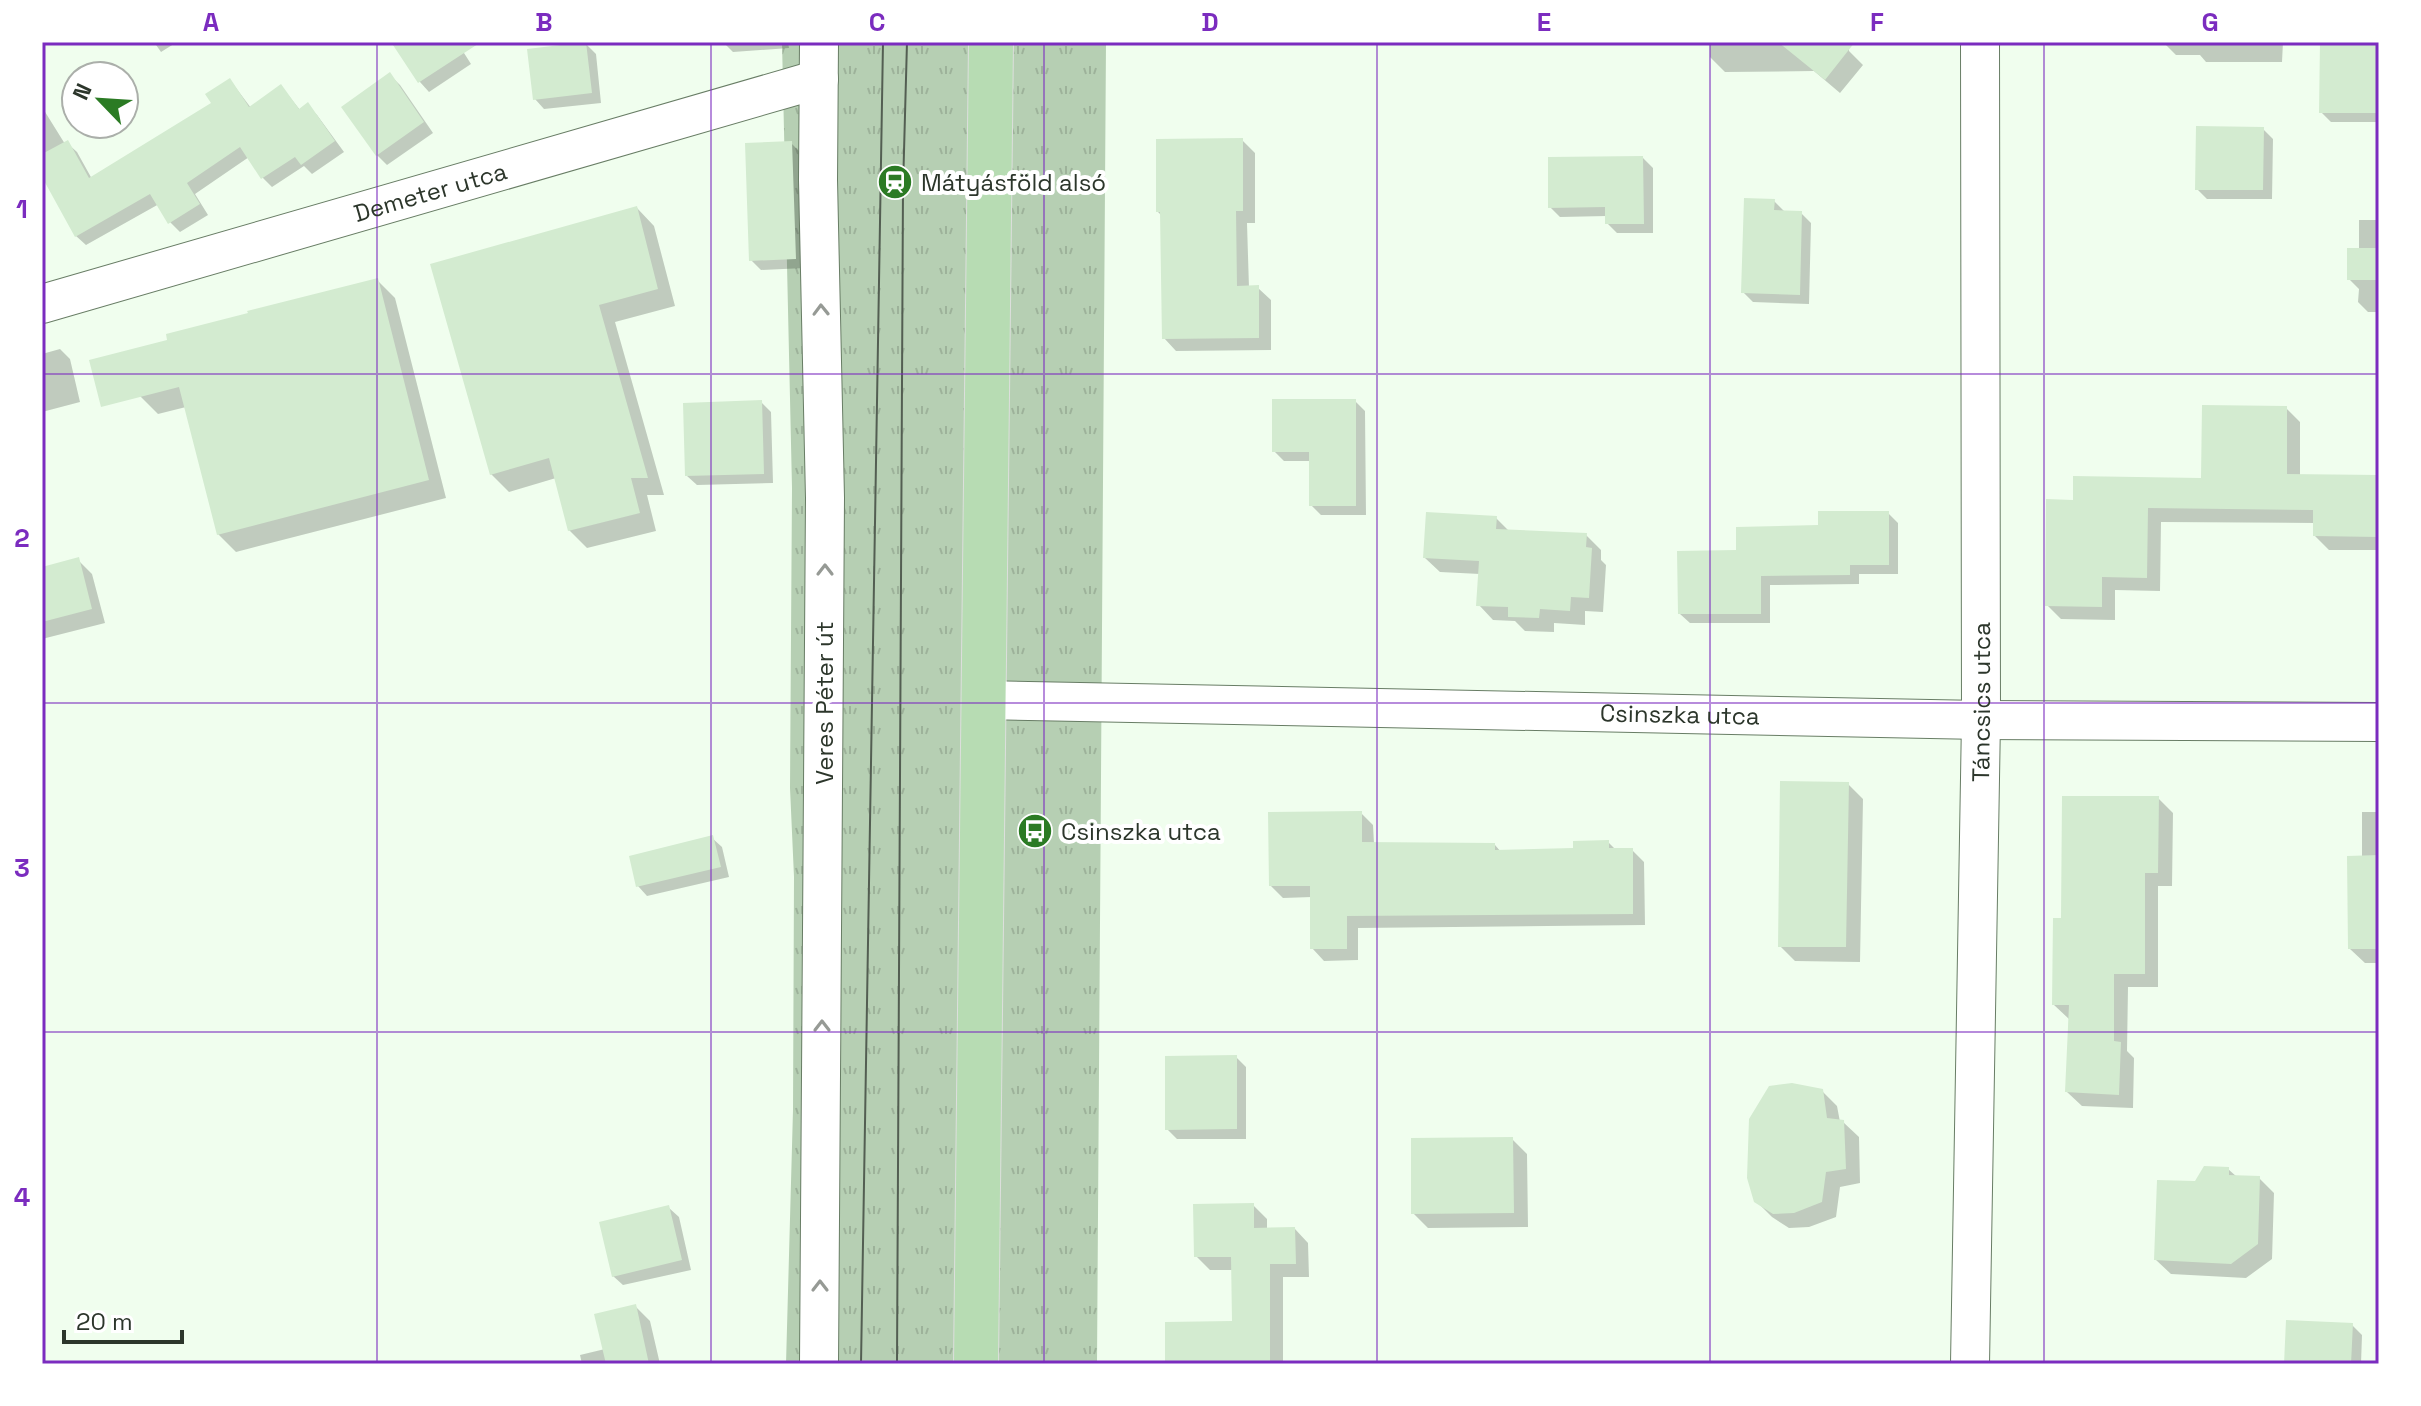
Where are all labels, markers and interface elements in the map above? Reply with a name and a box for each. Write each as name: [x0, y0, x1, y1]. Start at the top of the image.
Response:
text: A: [203, 5, 220, 39]
text: B: [535, 5, 553, 39]
text: C: [869, 5, 885, 39]
text: D: [1201, 5, 1219, 39]
text: E: [1537, 5, 1551, 39]
text: F: [1870, 5, 1884, 39]
text: G: [2201, 5, 2219, 39]
north arrow: [60, 60, 140, 140]
text: N: [66, 79, 98, 104]
street label: Demeter utca: [350, 155, 510, 229]
station icon: Mátyásföld alsó: [876, 163, 914, 201]
place label: Mátyásföld alsó: [921, 167, 1106, 198]
text: 1: [16, 192, 28, 226]
one-way arrow: [812, 303, 829, 316]
text: 2: [14, 521, 30, 555]
one-way arrow: [816, 563, 834, 576]
street label: Veres Péter út: [809, 621, 840, 785]
street label: Táncsics utca: [1964, 622, 1997, 782]
street label: Csinszka utca: [1600, 697, 1760, 731]
bus stop icon: Csinszka utca: [1016, 812, 1054, 850]
place label: Csinszka utca: [1061, 816, 1221, 847]
text: 3: [14, 851, 30, 885]
one-way arrow: [813, 1019, 830, 1032]
text: 4: [14, 1180, 30, 1214]
one-way arrow: [811, 1279, 829, 1292]
scale bar: [64, 1294, 182, 1344]
text: 20 m: [76, 1306, 133, 1337]

